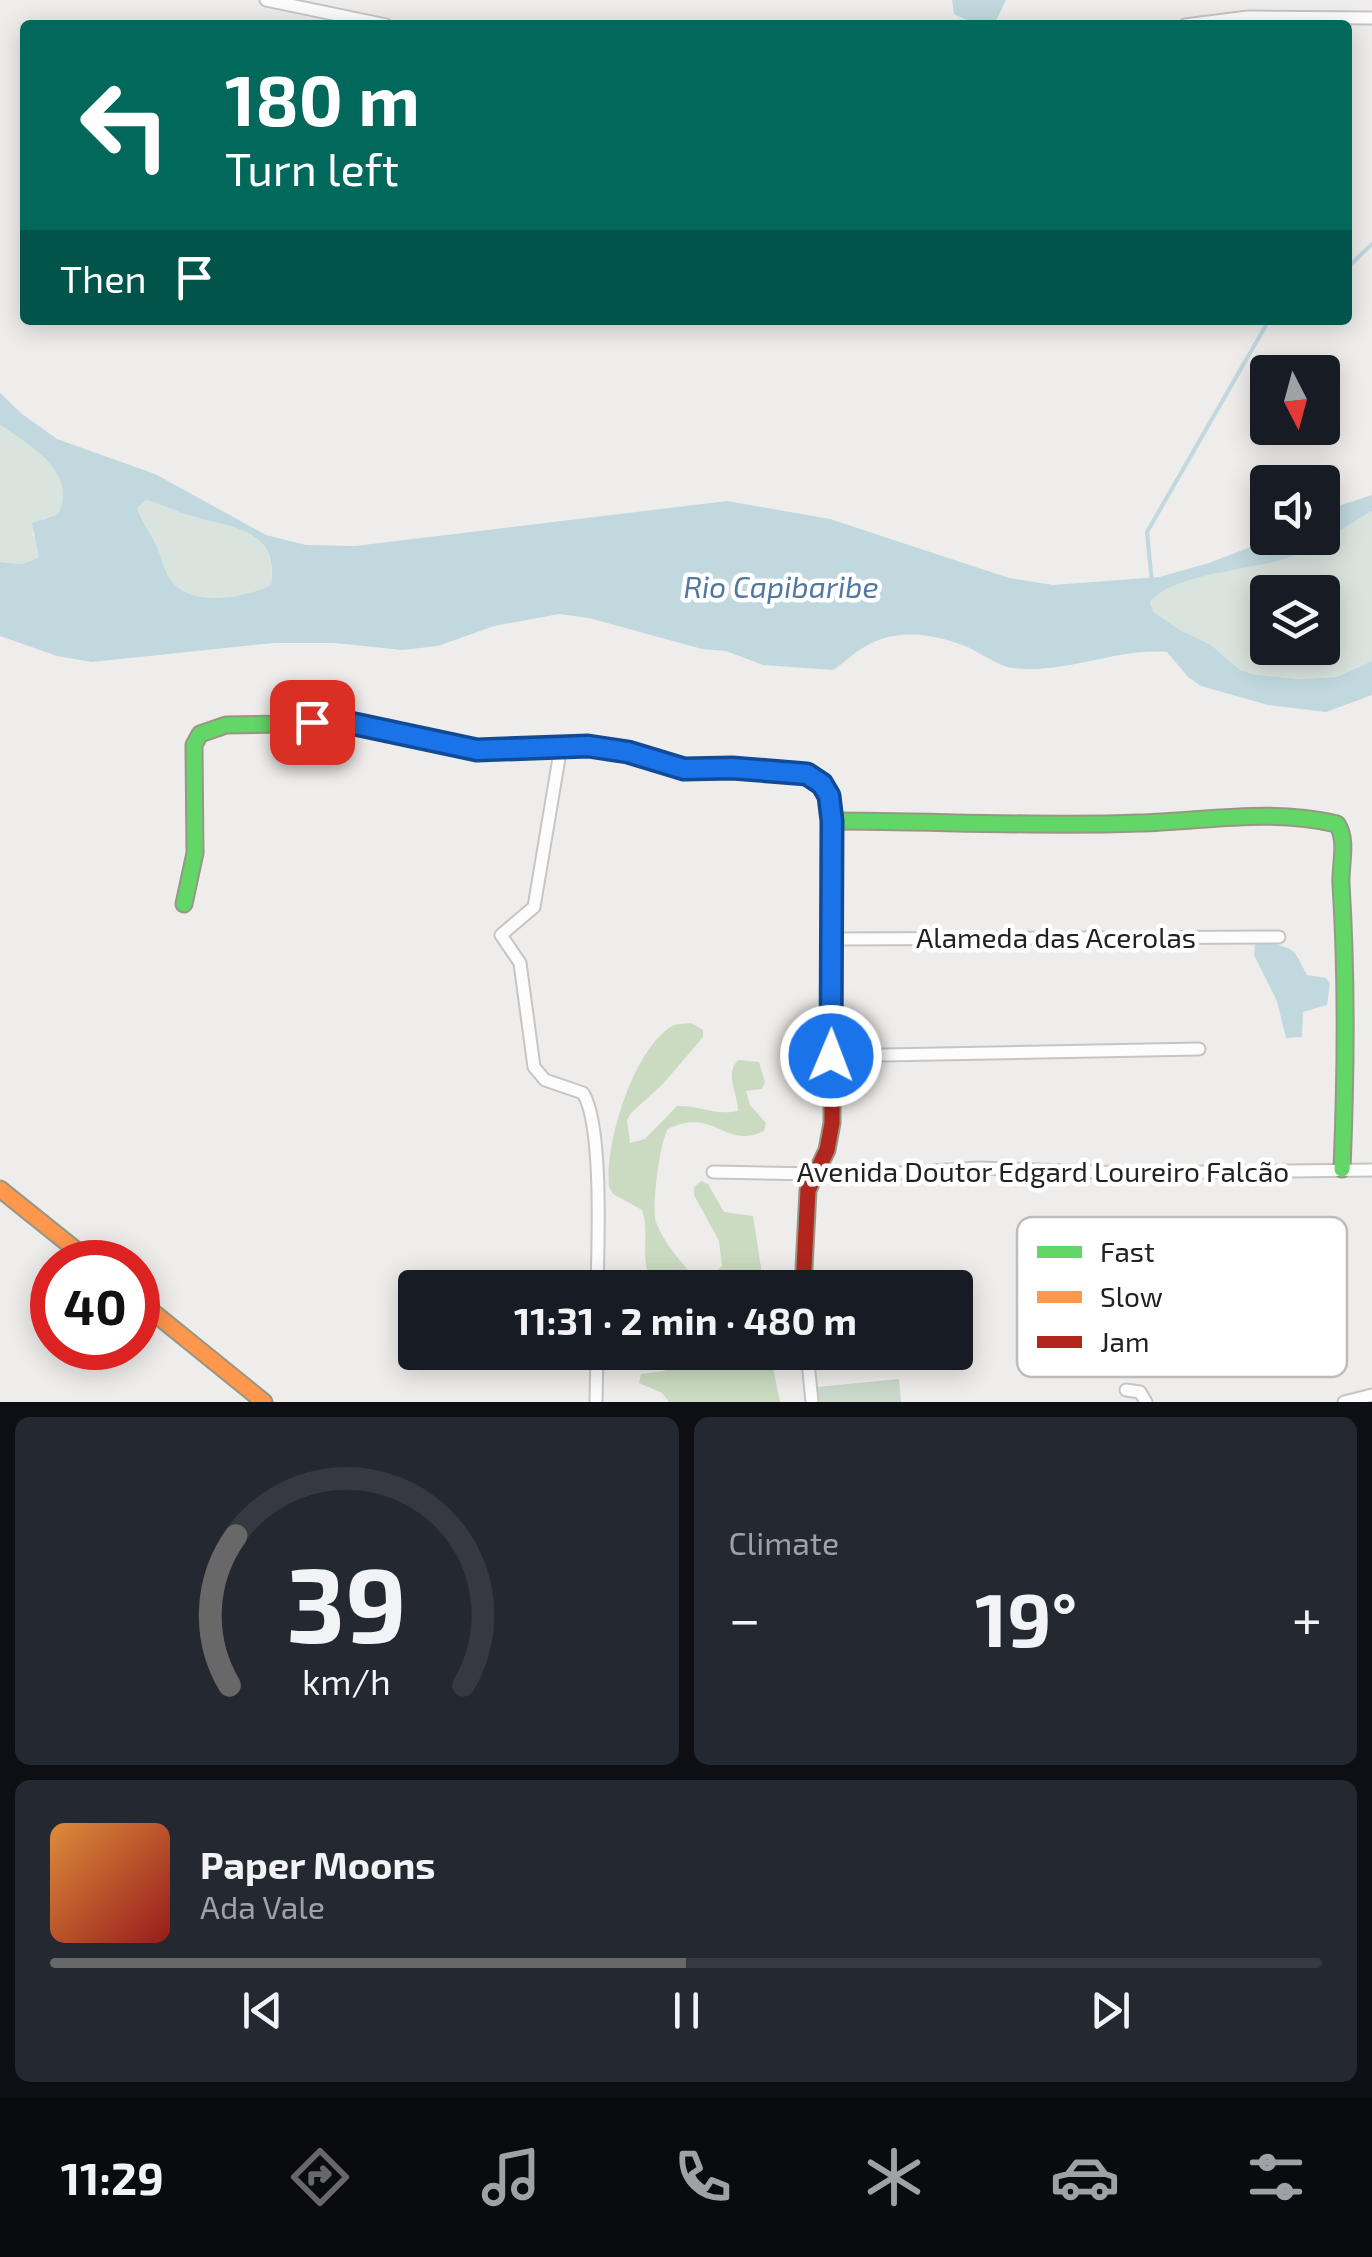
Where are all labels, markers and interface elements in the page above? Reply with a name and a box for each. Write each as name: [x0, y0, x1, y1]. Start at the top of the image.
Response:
text: 180 m: [225, 56, 420, 140]
icon: left: [60, 60, 190, 190]
text: Turn left: [225, 141, 399, 195]
icon: arrive: [167, 250, 222, 305]
text: Then: [60, 255, 147, 301]
north arrow: [1250, 355, 1340, 445]
map controls: [1250, 355, 1340, 665]
button: sound: [1250, 465, 1340, 555]
water label: Rio Capibaribe: [683, 568, 879, 604]
button: layers: [1250, 575, 1340, 665]
pin: [270, 680, 355, 765]
icon: arrive: [285, 695, 340, 750]
street label: Alameda das Acerolas: [916, 920, 1196, 954]
position arrow: [779, 1004, 883, 1108]
street label: Avenida Doutor Edgard Loureiro Falcão: [797, 1154, 1289, 1188]
legend: [1017, 1217, 1347, 1377]
text: Fast: [1100, 1234, 1155, 1268]
speed limit sign: 40: [30, 1240, 160, 1370]
text: Slow: [1100, 1279, 1163, 1313]
text: 11:31 · 2 min · 480 m: [514, 1297, 857, 1343]
text: Jam: [1100, 1324, 1149, 1358]
text: Climate: [729, 1523, 839, 1561]
text: 39: [287, 1539, 407, 1664]
text: 19°: [975, 1572, 1077, 1662]
text: −: [729, 1584, 761, 1650]
text: +: [1292, 1584, 1322, 1650]
text: km/h: [302, 1659, 391, 1702]
text: Paper Moons: [200, 1841, 436, 1887]
text: Ada Vale: [200, 1887, 325, 1925]
icon: previous: [235, 1983, 290, 2038]
icon: pause: [659, 1983, 714, 2038]
icon: next: [1083, 1983, 1138, 2038]
icon: directions: [285, 2142, 355, 2212]
icon: music: [476, 2142, 546, 2212]
icon: phone: [668, 2142, 738, 2212]
icon: climate: [859, 2142, 929, 2212]
icon: car: [1050, 2142, 1120, 2212]
icon: filters: [1241, 2142, 1311, 2212]
text: 11:29: [61, 2150, 164, 2204]

